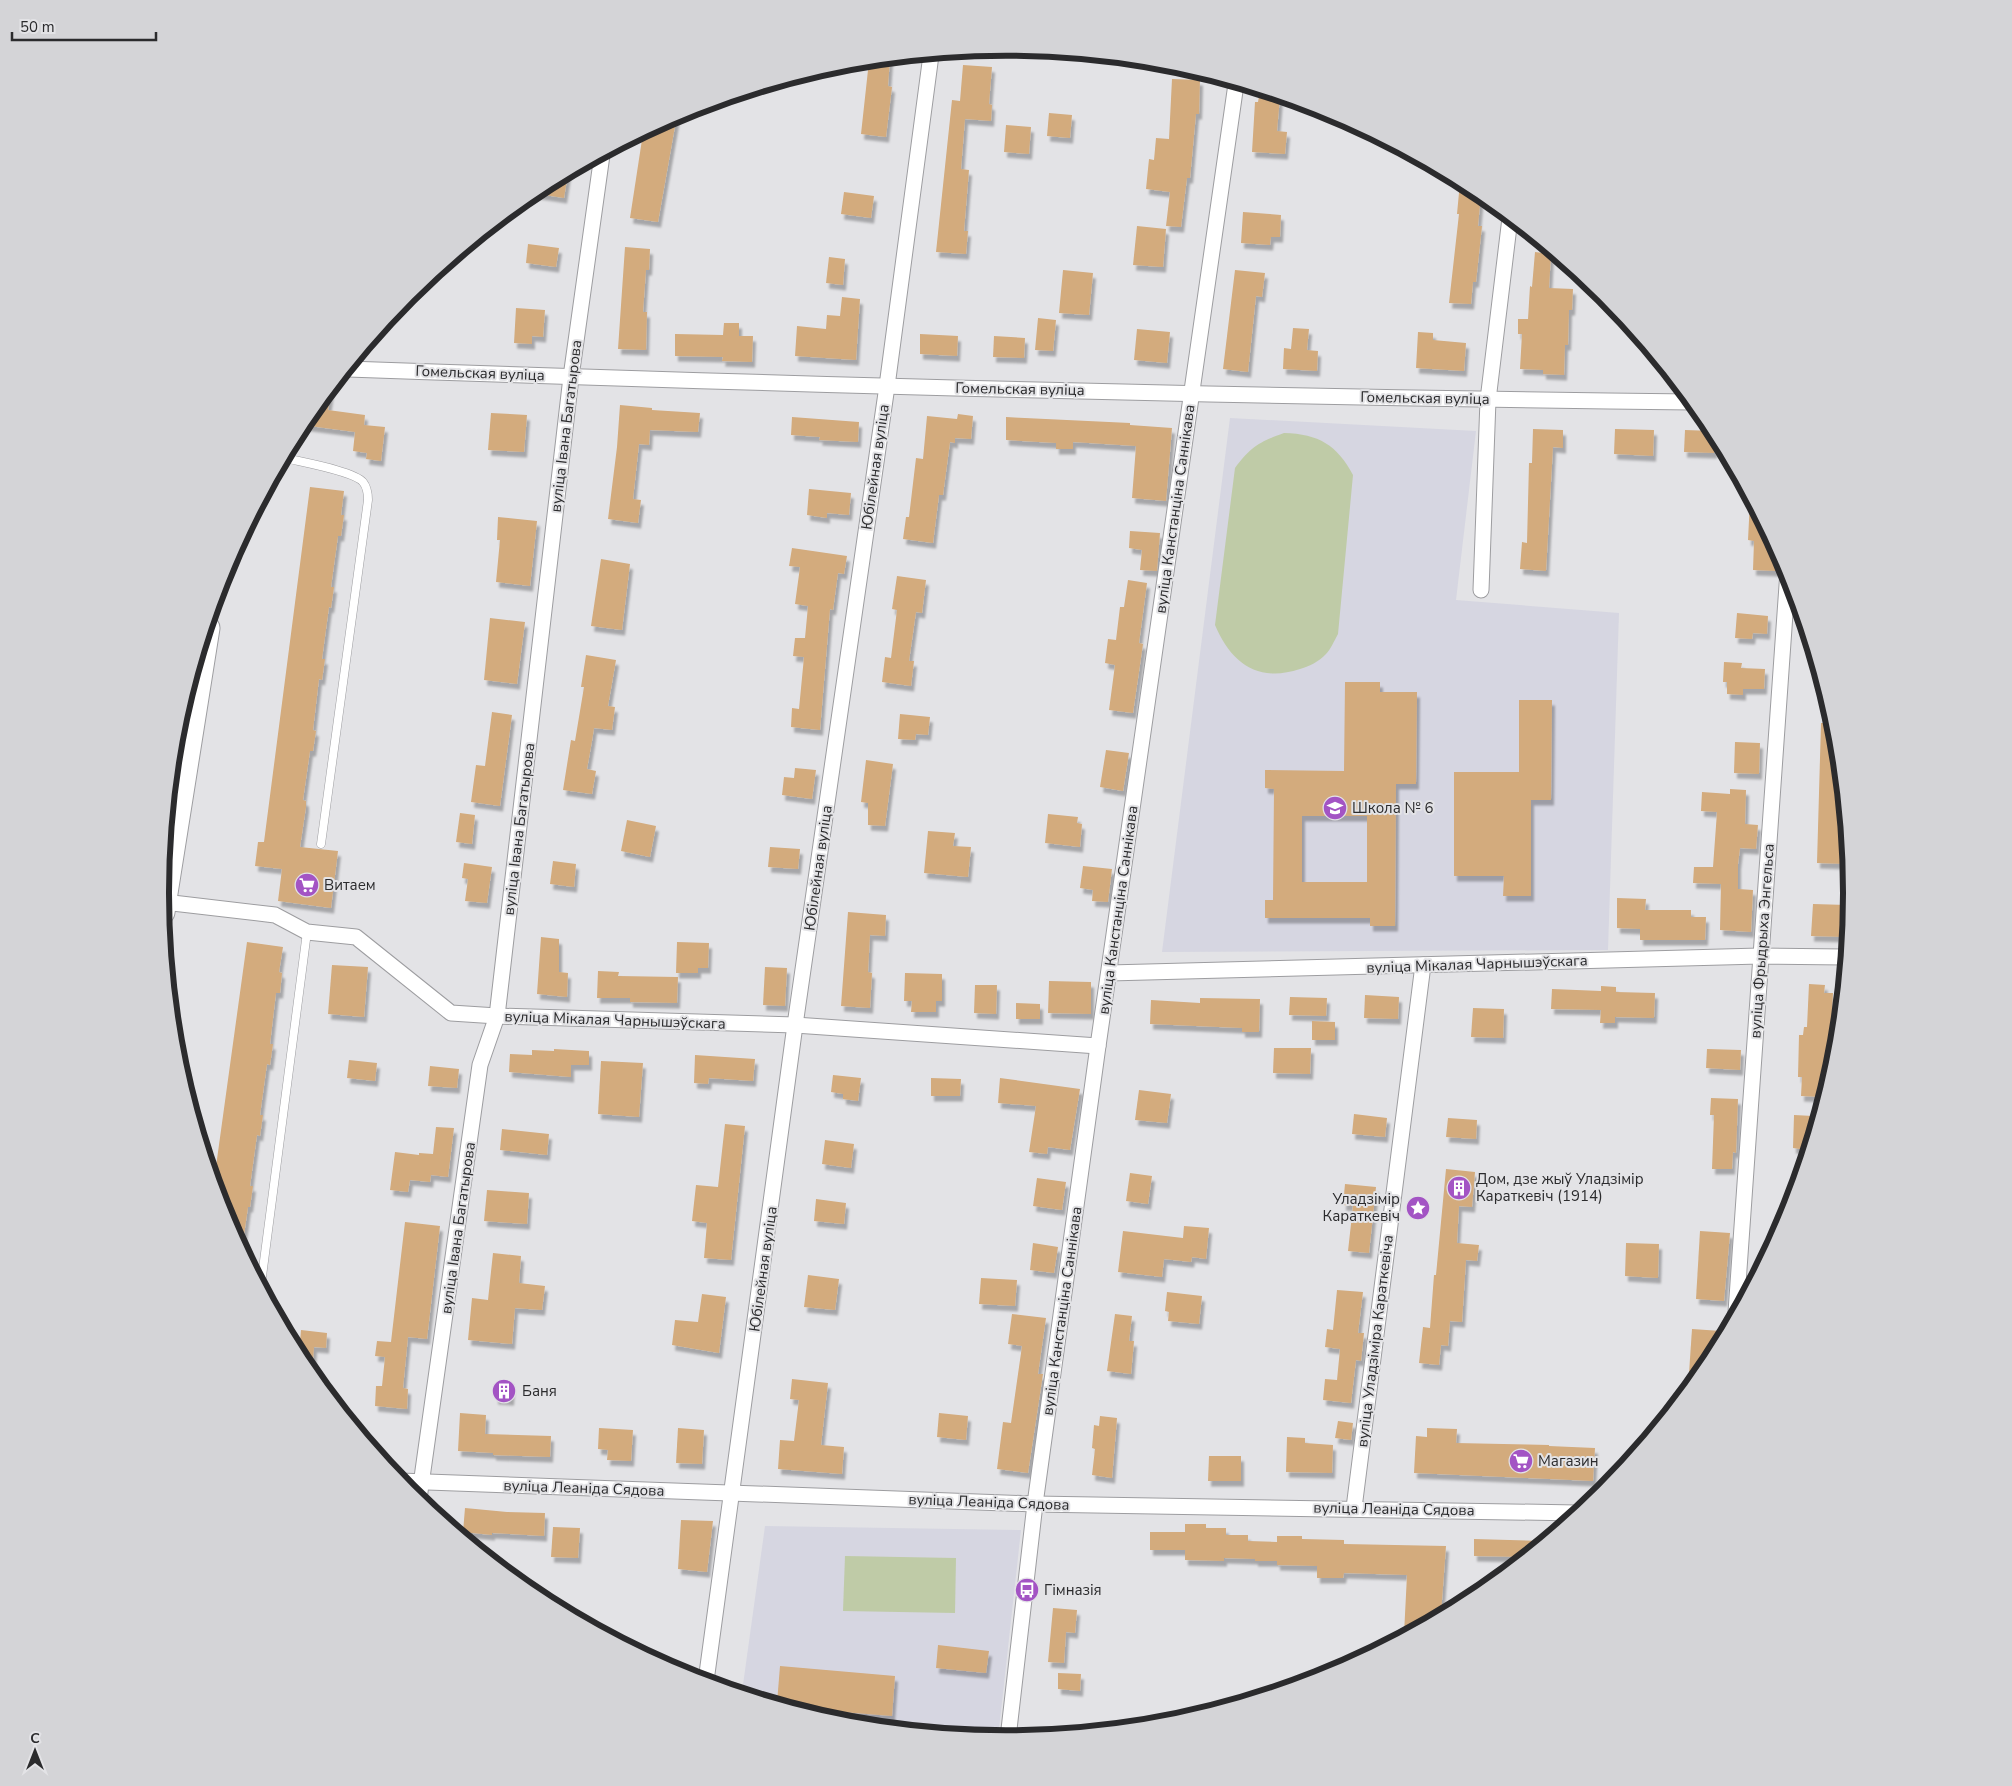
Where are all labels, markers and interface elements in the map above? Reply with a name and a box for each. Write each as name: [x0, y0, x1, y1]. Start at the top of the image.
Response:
scale bar: [12, 10, 156, 42]
text: 50 m: [20, 17, 55, 37]
street label: вуліца Івана Багатырова: [546, 339, 586, 513]
street label: Гомельская вуліца: [415, 361, 545, 385]
street label: Гомельская вуліца: [955, 378, 1085, 400]
street label: Гомельская вуліца: [1360, 387, 1490, 409]
street label: Юбілейная вуліца: [856, 403, 894, 531]
street label: вуліца Канстанціна Саннікава: [1150, 403, 1200, 615]
street label: вуліца Івана Багатырова: [499, 742, 539, 916]
school or university icon: Школа № 6: [1322, 795, 1348, 821]
place label: Школа № 6: [1352, 798, 1434, 818]
street label: Юбілейная вуліца: [799, 804, 837, 932]
street label: вуліца Канстанціна Саннікава: [1093, 804, 1143, 1016]
street label: вуліца Фрыдрыха Энгельса: [1745, 843, 1779, 1039]
supermarket icon: Витаем: [294, 872, 320, 898]
place label: Витаем: [324, 875, 376, 895]
street label: вуліца Мікалая Чарнышэўскага: [1366, 950, 1588, 978]
street label: вуліца Мікалая Чарнышэўскага: [504, 1006, 726, 1034]
street label: вуліца Івана Багатырова: [436, 1141, 480, 1315]
place label: Дом, дзе жыў Уладзімір Караткевіч (1914): [1476, 1169, 1644, 1206]
building icon: Дом, дзе жыў Уладзімір Караткевіч (1914): [1446, 1175, 1472, 1201]
place label: Уладзімір Караткевіч: [1323, 1189, 1400, 1226]
place icon: Уладзімір Караткевіч: [1405, 1195, 1431, 1221]
street label: Юбілейная вуліца: [744, 1205, 782, 1333]
street label: вуліца Канстанціна Саннікава: [1037, 1205, 1087, 1417]
street label: вуліца Уладзіміра Караткевіча: [1352, 1234, 1398, 1448]
building icon: Баня: [491, 1378, 517, 1404]
place label: Баня: [522, 1381, 557, 1401]
supermarket icon: Магазин: [1508, 1448, 1534, 1474]
place label: Магазин: [1538, 1451, 1599, 1471]
street label: вуліца Леаніда Сядова: [503, 1475, 665, 1501]
street label: вуліца Леаніда Сядова: [908, 1489, 1070, 1515]
street label: вуліца Леаніда Сядова: [1313, 1498, 1475, 1520]
bus stop icon: Гімназія: [1014, 1577, 1040, 1603]
place label: Гімназія: [1044, 1580, 1102, 1600]
north arrow: [10, 1726, 60, 1776]
text: С: [30, 1729, 40, 1748]

